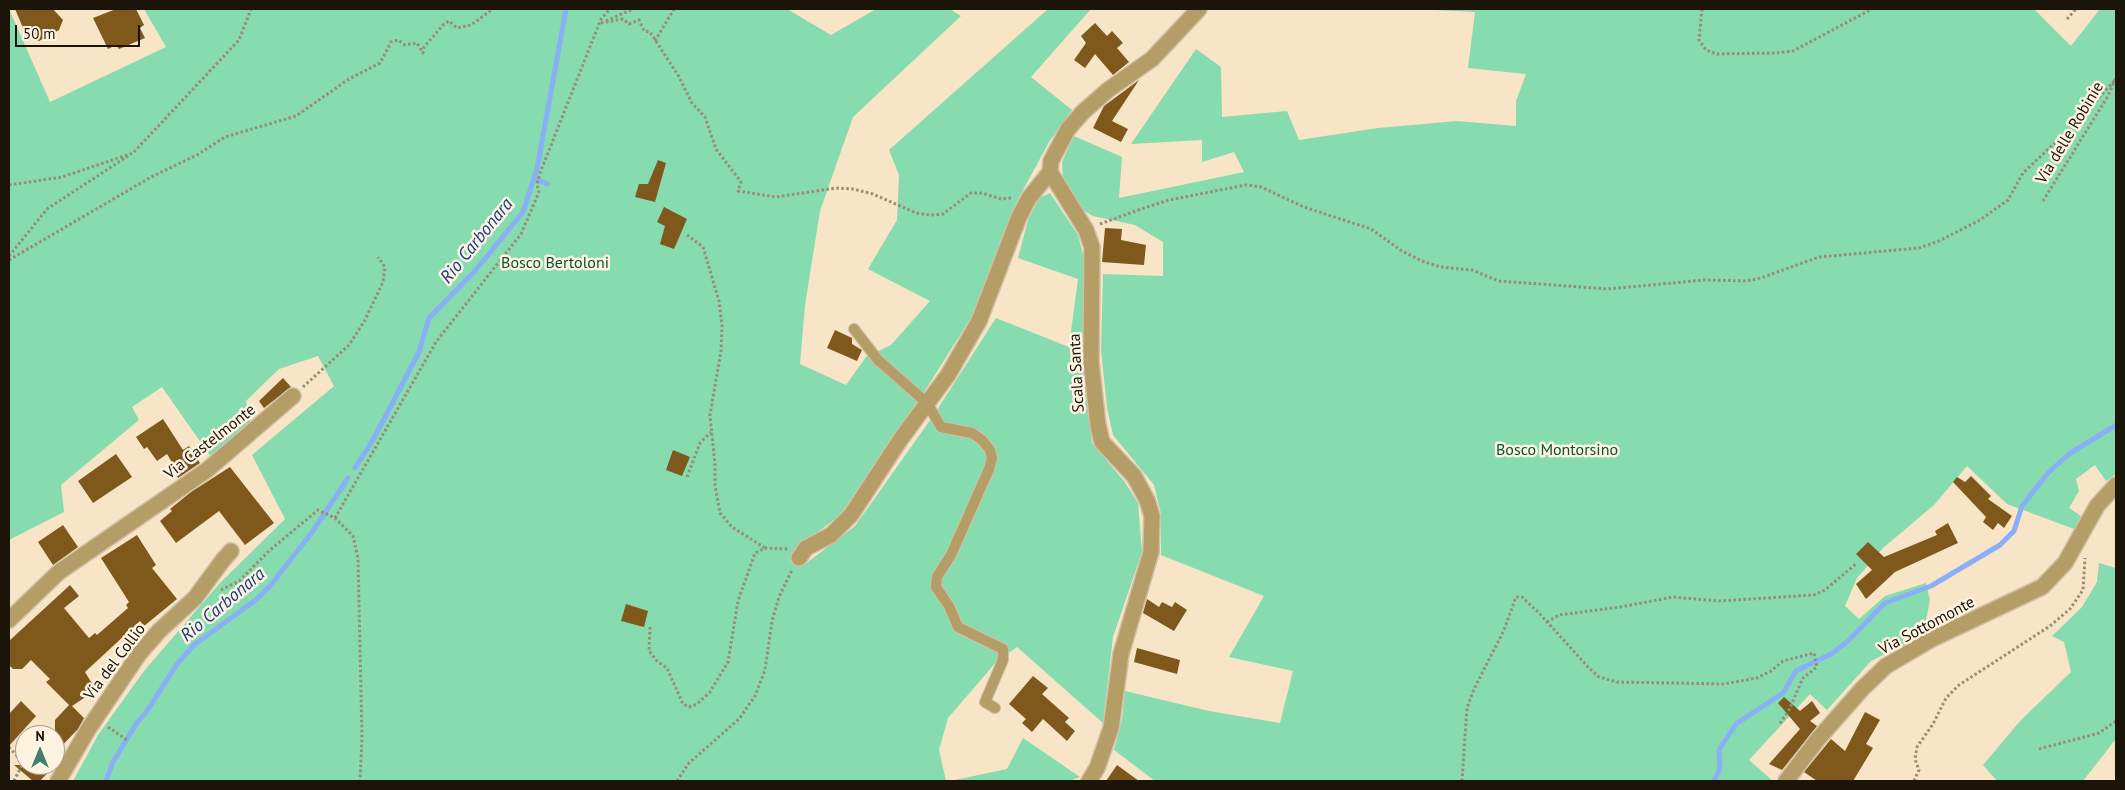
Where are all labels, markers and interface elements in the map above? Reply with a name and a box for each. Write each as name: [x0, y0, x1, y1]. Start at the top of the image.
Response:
scale bar: [18, 15, 142, 47]
text: 50 m: [23, 24, 56, 43]
street label: Via delle Robinie: [2032, 79, 2108, 187]
water label: Rio Carbonara: [436, 194, 518, 288]
park label: Bosco Bertoloni: [501, 253, 609, 273]
street label: Scala Santa: [1065, 333, 1089, 413]
street label: Via Castelmonte: [160, 400, 260, 484]
park label: Bosco Montorsino: [1496, 440, 1618, 460]
water label: Rio Carbonara: [176, 564, 270, 646]
street label: Via Sottomonte: [1876, 593, 1978, 659]
street label: Via del Collio: [80, 620, 150, 704]
north arrow: [15, 725, 65, 775]
text: N: [35, 727, 45, 745]

